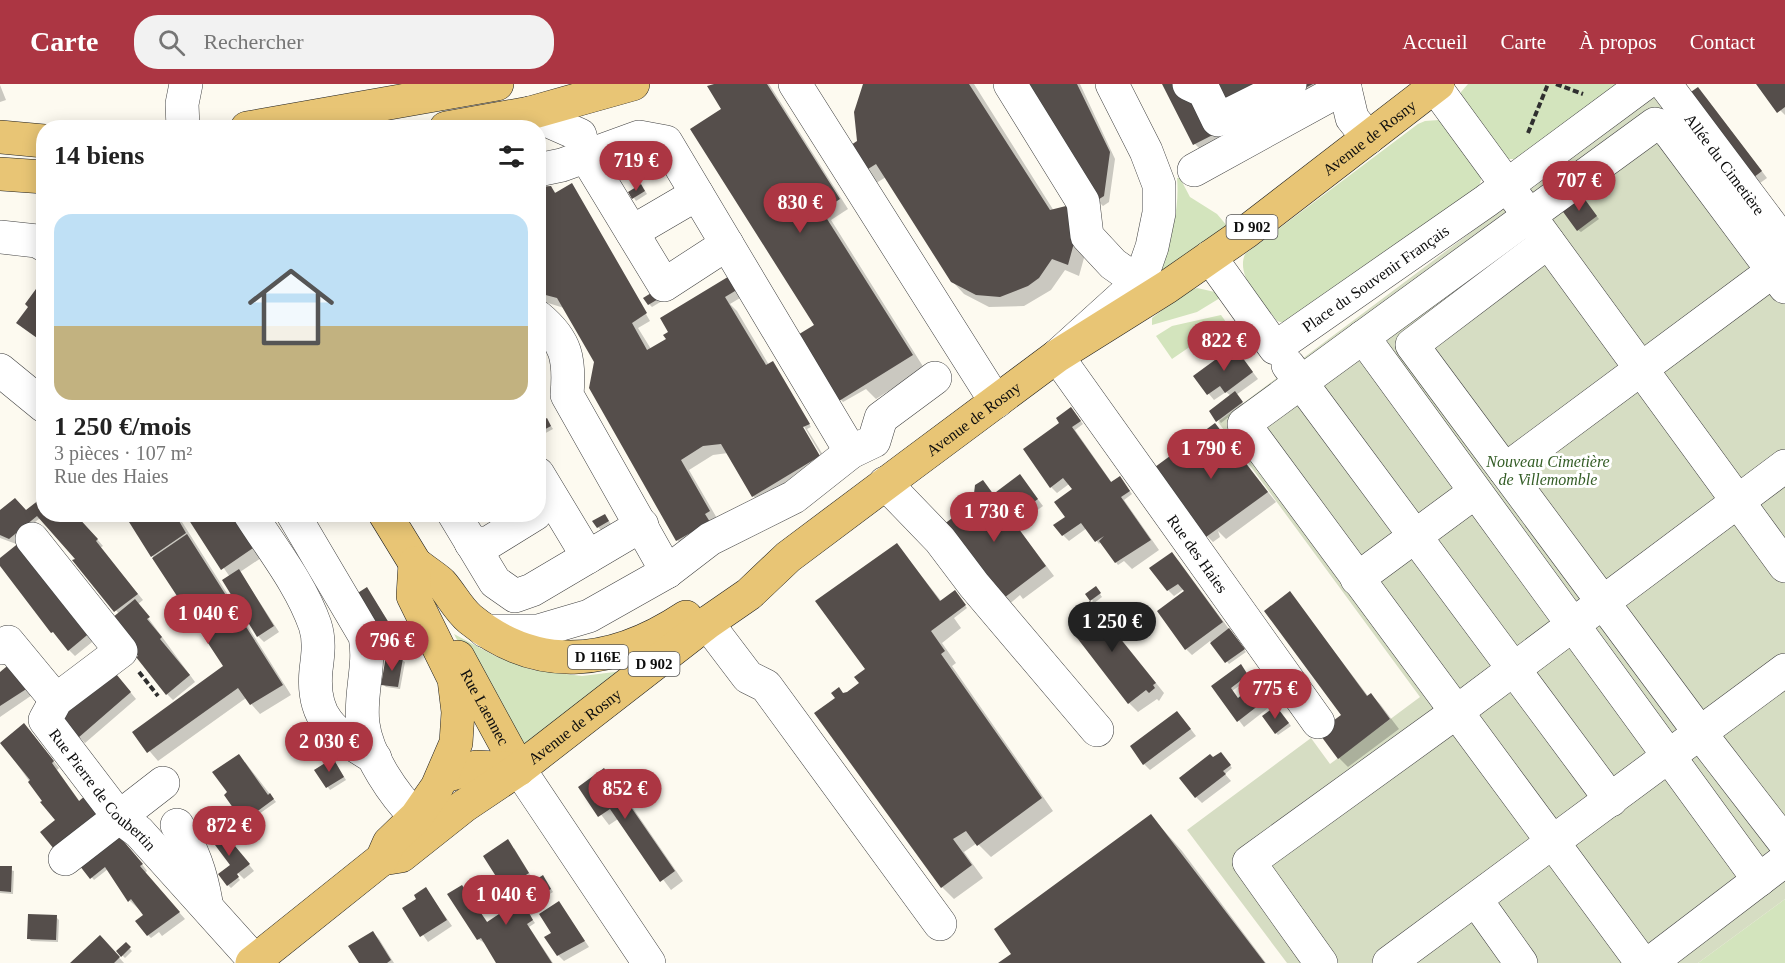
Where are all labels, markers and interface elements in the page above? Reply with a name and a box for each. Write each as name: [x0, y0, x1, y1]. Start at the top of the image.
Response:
search box: [134, 15, 554, 69]
text: Carte: [30, 26, 98, 57]
icon: search: [155, 26, 188, 59]
text: Rechercher: [203, 29, 304, 54]
text: Accueil: [1402, 30, 1468, 54]
text: Carte: [1501, 30, 1546, 54]
text: À propos: [1579, 30, 1657, 54]
text: Contact: [1690, 30, 1755, 54]
street label: Avenue de Rosny: [1319, 96, 1419, 178]
street label: Allée du Cimetière: [1682, 110, 1768, 218]
icon: filters: [495, 140, 528, 173]
text: 14 biens: [54, 141, 144, 170]
pin: 719 €: [594, 141, 678, 192]
text: 719 €: [614, 149, 659, 171]
pin: 707 €: [1537, 161, 1621, 212]
text: 707 €: [1557, 169, 1602, 191]
pin: 830 €: [758, 183, 842, 234]
text: 830 €: [778, 191, 823, 213]
road number: D 902: [1226, 215, 1278, 239]
street label: Place du Souvenir Français: [1299, 221, 1452, 335]
icon: home: [237, 253, 345, 361]
pin: 822 €: [1182, 321, 1266, 372]
text: 822 €: [1202, 329, 1247, 351]
street label: Avenue de Rosny: [923, 378, 1024, 459]
text: 1 250 €/mois: [54, 412, 191, 441]
pin: 1 790 €: [1156, 429, 1266, 480]
text: 1 790 €: [1181, 437, 1241, 459]
text: 3 pièces · 107 m²: [54, 442, 192, 464]
park label: Nouveau Cimetière de Villemomble: [1485, 453, 1610, 488]
text: Rue des Haies: [54, 465, 168, 487]
pin: 1 730 €: [939, 492, 1049, 543]
text: 1 730 €: [964, 500, 1024, 522]
street label: Rue des Haies: [1164, 511, 1231, 596]
pin: 1 040 €: [153, 594, 263, 645]
text: 1 040 €: [178, 602, 238, 624]
pin: 1 250 €: [1057, 602, 1167, 653]
text: 1 250 €: [1082, 610, 1142, 632]
pin: 796 €: [350, 621, 434, 672]
text: 796 €: [370, 629, 415, 651]
road number: D 116E: [568, 645, 628, 669]
road number: D 902: [628, 652, 680, 676]
street label: Rue Laennec: [458, 666, 513, 748]
pin: 775 €: [1233, 669, 1317, 720]
text: 775 €: [1253, 677, 1298, 699]
street label: Avenue de Rosny: [525, 685, 625, 767]
pin: 2 030 €: [274, 722, 384, 773]
street label: Rue Pierre de Coubertin: [46, 725, 160, 854]
text: 2 030 €: [299, 730, 359, 752]
pin: 852 €: [583, 769, 667, 820]
text: 852 €: [603, 777, 648, 799]
pin: 872 €: [187, 806, 271, 857]
text: 872 €: [207, 814, 252, 836]
pin: 1 040 €: [451, 875, 561, 926]
text: 1 040 €: [476, 883, 536, 905]

